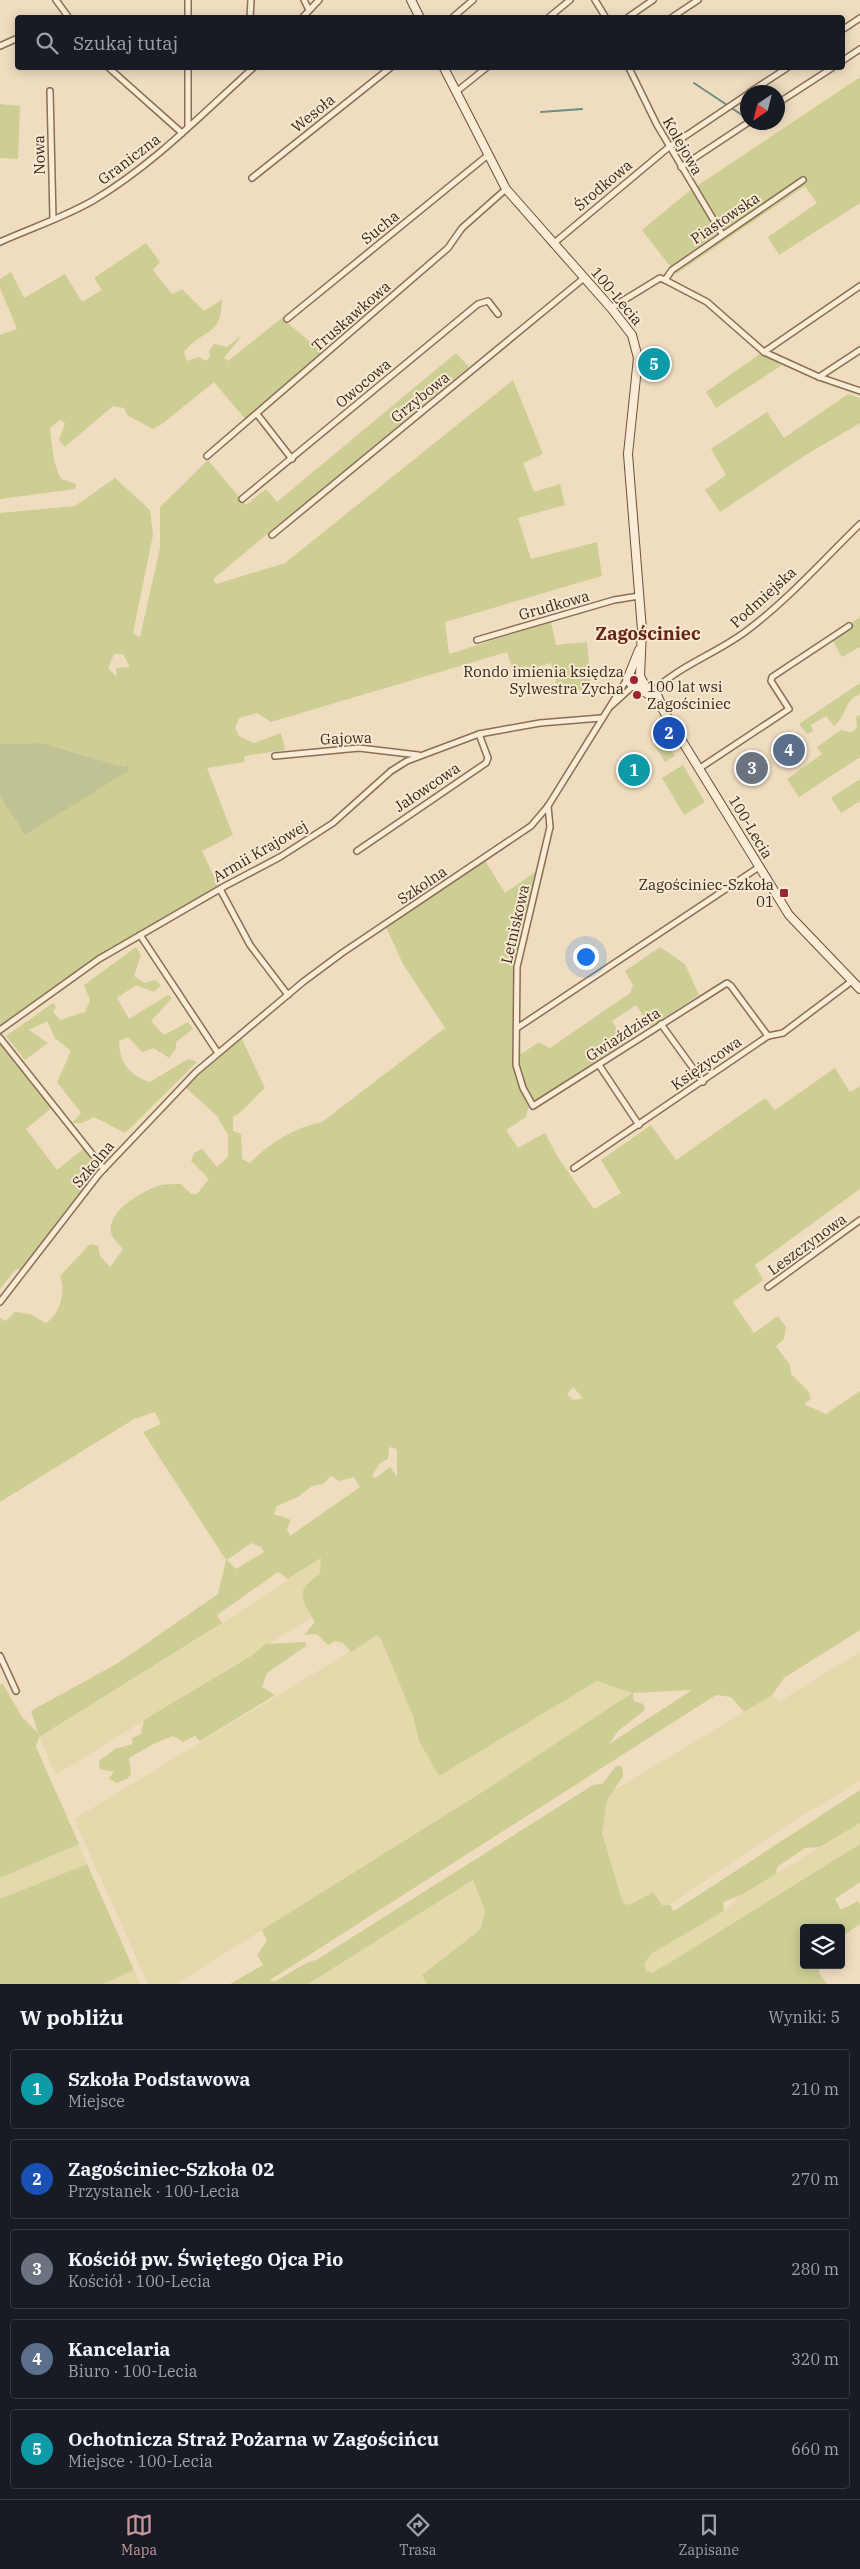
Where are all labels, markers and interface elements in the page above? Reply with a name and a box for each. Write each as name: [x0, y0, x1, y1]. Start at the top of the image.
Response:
search box: [15, 15, 845, 70]
icon: search: [33, 29, 61, 57]
text: Szukaj tutaj: [73, 31, 178, 55]
north arrow: [740, 85, 785, 130]
street label: Wesoła: [287, 90, 339, 136]
street label: Kolejowa: [659, 114, 707, 178]
street label: Graniczna: [94, 129, 164, 189]
street label: Nowa: [29, 135, 49, 175]
street label: Środkowa: [570, 155, 636, 215]
street label: Piastowska: [687, 188, 763, 248]
street label: Sucha: [357, 206, 403, 248]
street label: 100-Lecia: [587, 263, 647, 329]
street label: Truskawkowa: [308, 277, 394, 355]
pin: 5: [638, 345, 670, 383]
street label: Owocowa: [331, 354, 395, 412]
street label: Grzybowa: [387, 367, 453, 427]
street label: Podmiejska: [726, 562, 800, 632]
street label: Grudkowa: [516, 586, 592, 624]
district label: Zagościniec: [595, 622, 701, 645]
place label: Rondo imienia księdza Sylwestra Zycha: [463, 662, 624, 698]
marker: Rondo imienia księdza Sylwestra Zycha: [628, 674, 640, 686]
place label: 100 lat wsi Zagościniec: [647, 677, 731, 713]
marker: 100 lat wsi Zagościniec: [631, 689, 643, 701]
pin: 2: [653, 714, 685, 752]
street label: Gajowa: [320, 728, 372, 748]
pin: 4: [773, 731, 805, 769]
pin: 3: [736, 749, 768, 787]
pin: 1: [618, 751, 650, 789]
street label: Jałowcowa: [391, 758, 463, 816]
street label: 100-Lecia: [725, 792, 777, 862]
street label: Armii Krajowej: [209, 816, 311, 886]
street label: Szkolna: [394, 862, 450, 908]
place label: Zagościniec-Szkoła 01: [638, 875, 774, 911]
street label: Letniskowa: [497, 883, 533, 965]
marker: Zagościniec-Szkoła 01: [778, 887, 790, 899]
your location: [573, 944, 599, 970]
street label: Gwiaździsta: [582, 1003, 664, 1065]
street label: Księżycowa: [667, 1032, 745, 1094]
street label: Szkolna: [68, 1137, 118, 1191]
street label: Leszczynowa: [764, 1209, 850, 1279]
map controls: [800, 1924, 845, 1969]
button: layers: [800, 1924, 845, 1969]
text: W pobliżu: [20, 2003, 123, 2031]
text: Wyniki: 5: [768, 2007, 840, 2027]
text: Szkoła Podstawowa: [68, 2067, 250, 2091]
text: 1: [32, 2079, 42, 2099]
text: 210 m: [791, 2079, 839, 2099]
text: Miejsce: [68, 2091, 125, 2111]
text: Zagościniec-Szkoła 02: [68, 2157, 275, 2181]
text: 2: [32, 2169, 42, 2189]
text: 270 m: [791, 2169, 839, 2189]
text: Przystanek · 100-Lecia: [68, 2181, 240, 2201]
text: Kościół pw. Świętego Ojca Pio: [68, 2247, 343, 2271]
text: 3: [32, 2259, 42, 2279]
text: 280 m: [791, 2259, 839, 2279]
text: Kościół · 100-Lecia: [68, 2271, 211, 2291]
text: Kancelaria: [68, 2337, 170, 2361]
text: 4: [32, 2349, 42, 2369]
text: 320 m: [791, 2349, 839, 2369]
text: Biuro · 100-Lecia: [68, 2361, 198, 2381]
text: Ochotnicza Straż Pożarna w Zagościńcu: [68, 2427, 439, 2451]
text: 5: [32, 2439, 42, 2459]
text: 660 m: [791, 2439, 839, 2459]
text: Miejsce · 100-Lecia: [68, 2451, 213, 2471]
tab: Mapa: [121, 2511, 157, 2559]
tab: Trasa: [399, 2511, 436, 2559]
tab: Zapisane: [679, 2511, 739, 2559]

